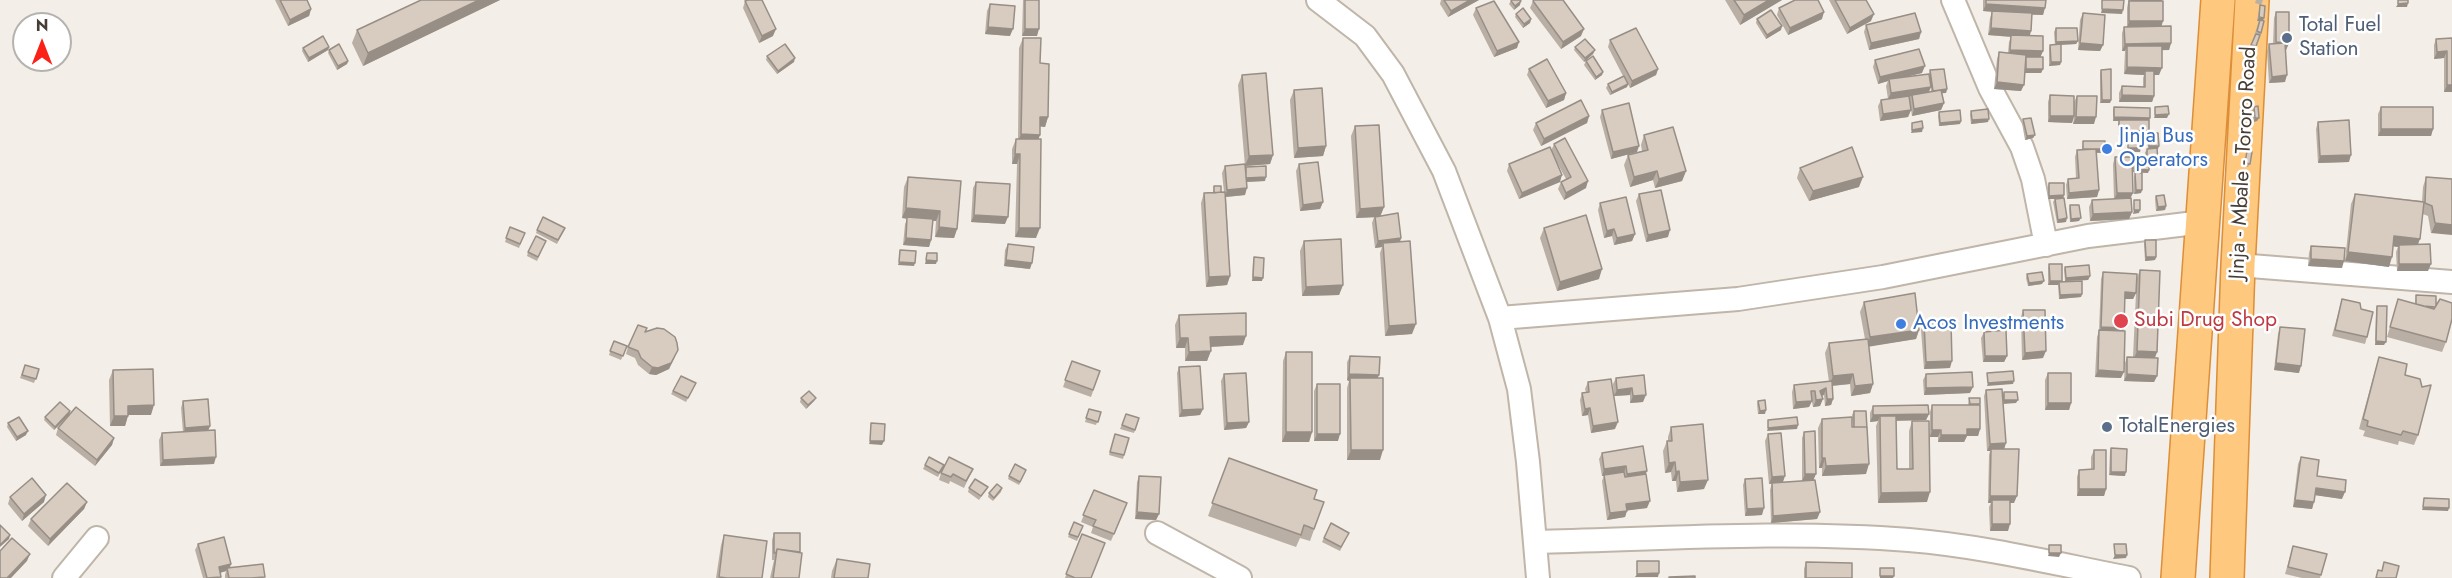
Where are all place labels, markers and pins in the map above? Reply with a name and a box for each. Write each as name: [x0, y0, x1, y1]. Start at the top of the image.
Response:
place label: Total Fuel Station: [2299, 13, 2381, 63]
marker: Total Fuel Station: [2280, 31, 2294, 45]
place label: Jinja Bus Operators: [2119, 124, 2208, 174]
marker: Jinja Bus Operators: [2100, 142, 2114, 156]
place label: Subi Drug Shop: [2134, 308, 2277, 334]
place label: Acos Investments: [1913, 311, 2064, 337]
marker: Subi Drug Shop: [2112, 312, 2130, 330]
marker: Acos Investments: [1894, 317, 1908, 331]
place label: TotalEnergies: [2119, 414, 2235, 440]
marker: TotalEnergies: [2100, 420, 2114, 434]

